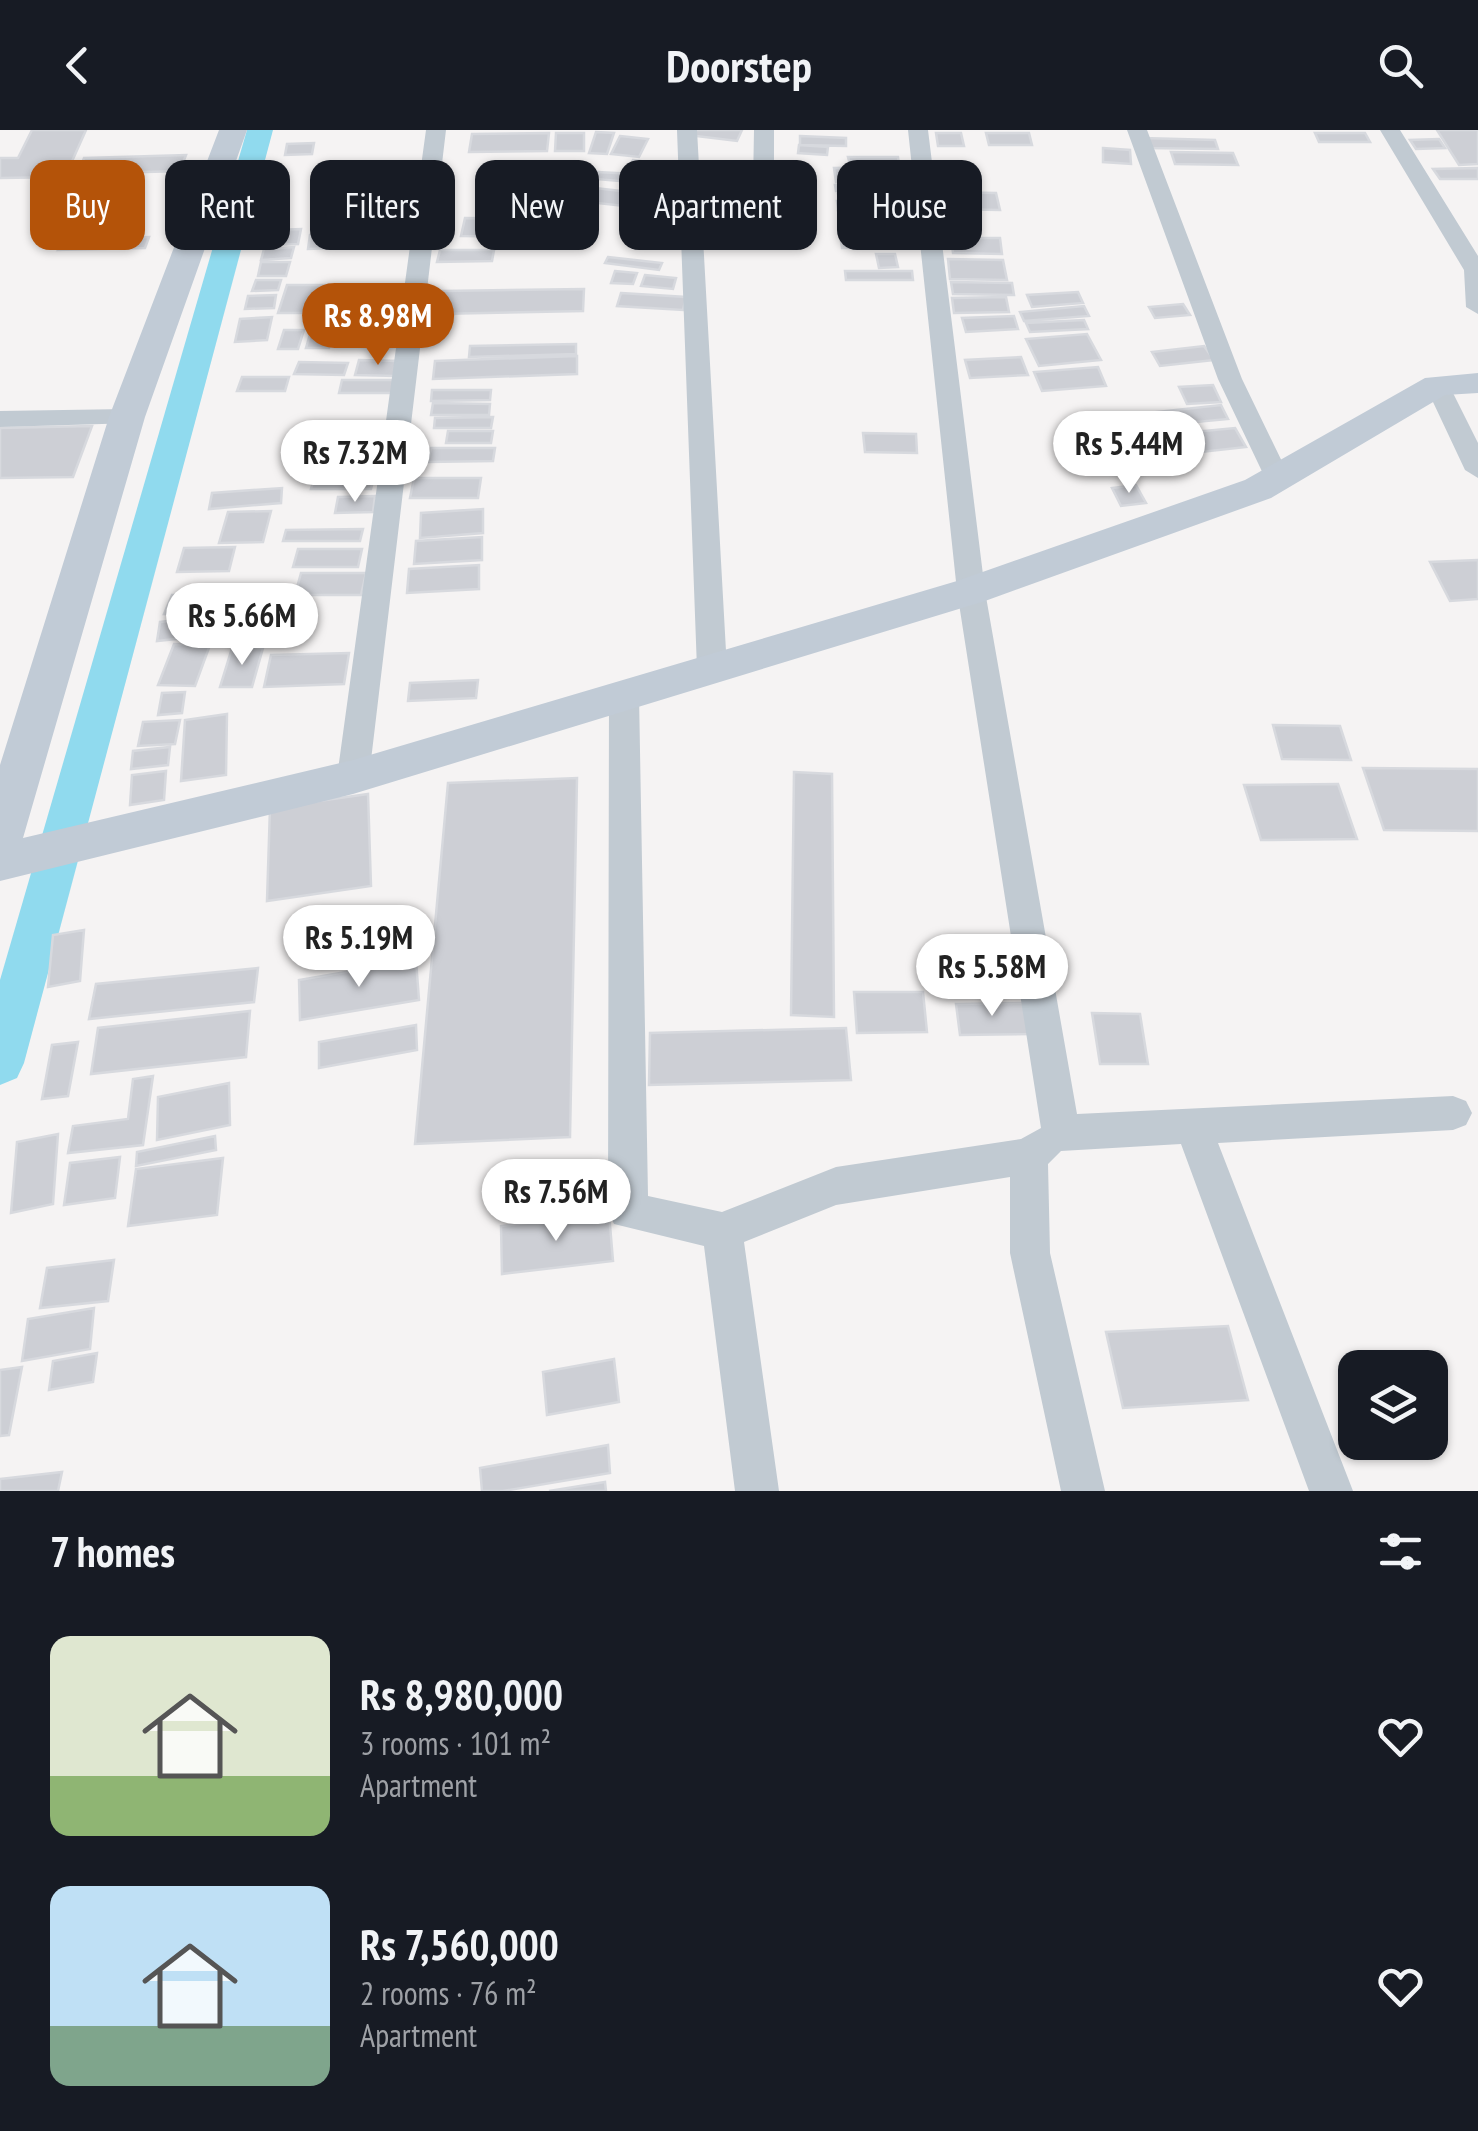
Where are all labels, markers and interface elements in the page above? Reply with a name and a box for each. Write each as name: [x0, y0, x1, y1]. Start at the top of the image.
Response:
text: Doorstep: [666, 36, 812, 94]
icon: back: [50, 38, 105, 93]
icon: search: [1373, 38, 1428, 93]
chip: Buy: [30, 160, 145, 250]
chip: Rent: [165, 160, 290, 250]
chip: Filters: [310, 160, 455, 250]
chip: New: [475, 160, 599, 250]
chip: Apartment: [619, 160, 817, 250]
chip: House: [837, 160, 982, 250]
pin: Rs 8.98M: [275, 283, 481, 368]
text: Rs 8.98M: [324, 294, 432, 336]
pin: Rs 5.44M: [1026, 411, 1232, 496]
pin: Rs 7.32M: [252, 420, 458, 505]
text: Rs 5.44M: [1075, 422, 1183, 464]
text: Rs 7.32M: [303, 431, 407, 473]
pin: Rs 5.66M: [139, 583, 345, 668]
text: Rs 5.66M: [188, 594, 296, 636]
pin: Rs 5.19M: [256, 905, 462, 990]
text: Rs 5.19M: [305, 916, 413, 958]
pin: Rs 5.58M: [889, 934, 1095, 1019]
text: Rs 5.58M: [938, 945, 1046, 987]
pin: Rs 7.56M: [453, 1159, 659, 1244]
text: Rs 7.56M: [504, 1170, 608, 1212]
map controls: [1338, 1350, 1448, 1460]
button: layers: [1338, 1350, 1448, 1460]
text: 7 homes: [50, 1524, 175, 1579]
icon: filters: [1373, 1524, 1428, 1579]
text: Rs 8,980,000: [360, 1667, 563, 1722]
icon: home: [130, 1676, 250, 1796]
icon: heart: [1373, 1709, 1428, 1764]
text: 3 rooms · 101 m²: [360, 1722, 551, 1764]
text: Apartment: [360, 1764, 477, 1806]
text: Rs 7,560,000: [360, 1917, 559, 1972]
icon: home: [130, 1926, 250, 2046]
icon: heart: [1373, 1959, 1428, 2014]
text: 2 rooms · 76 m²: [360, 1972, 537, 2014]
text: Apartment: [360, 2014, 477, 2056]

